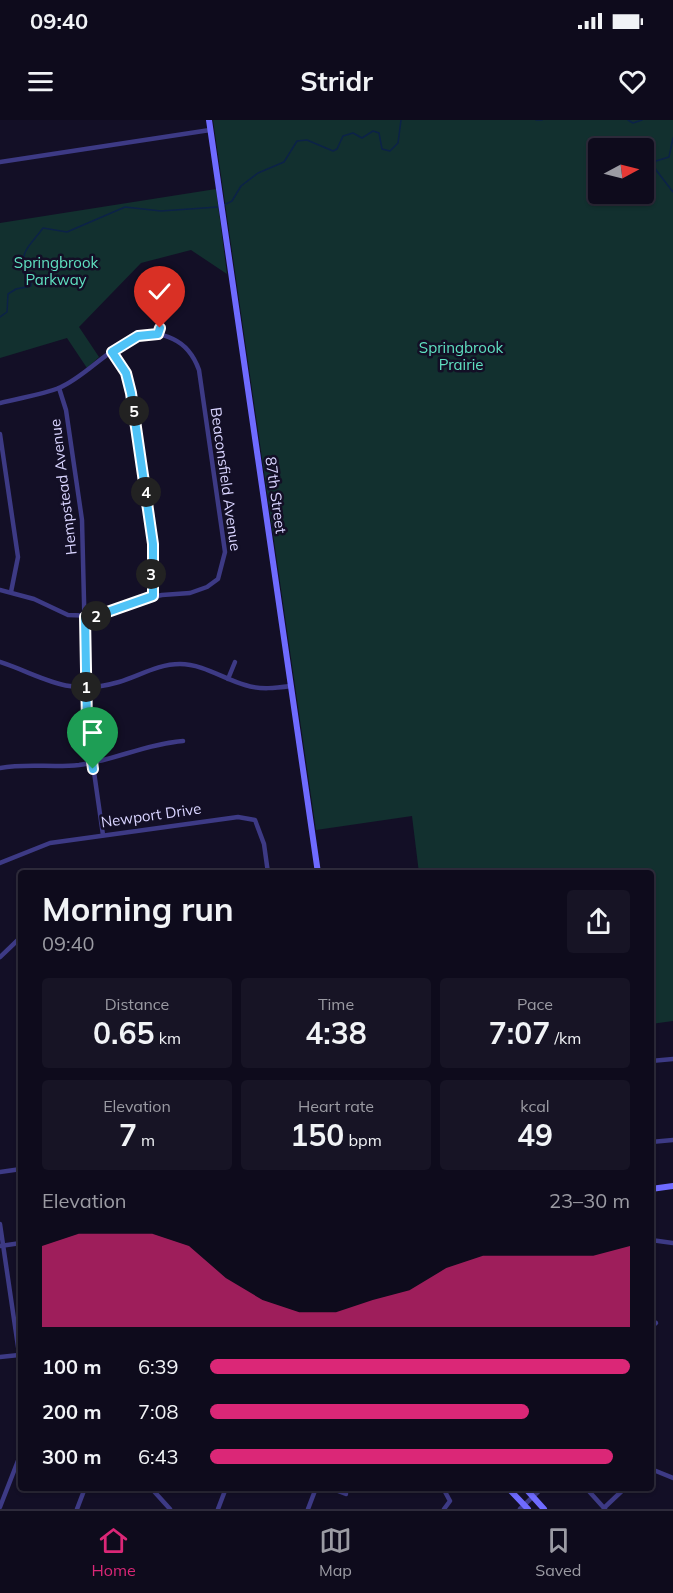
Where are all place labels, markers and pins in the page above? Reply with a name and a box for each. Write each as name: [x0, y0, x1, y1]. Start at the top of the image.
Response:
pin: [134, 266, 185, 328]
pin: 5: [119, 396, 149, 426]
pin: 4: [131, 477, 161, 507]
pin: 3: [136, 559, 166, 589]
pin: 2: [81, 601, 111, 631]
pin: 1: [71, 672, 101, 702]
pin: [67, 707, 118, 769]

